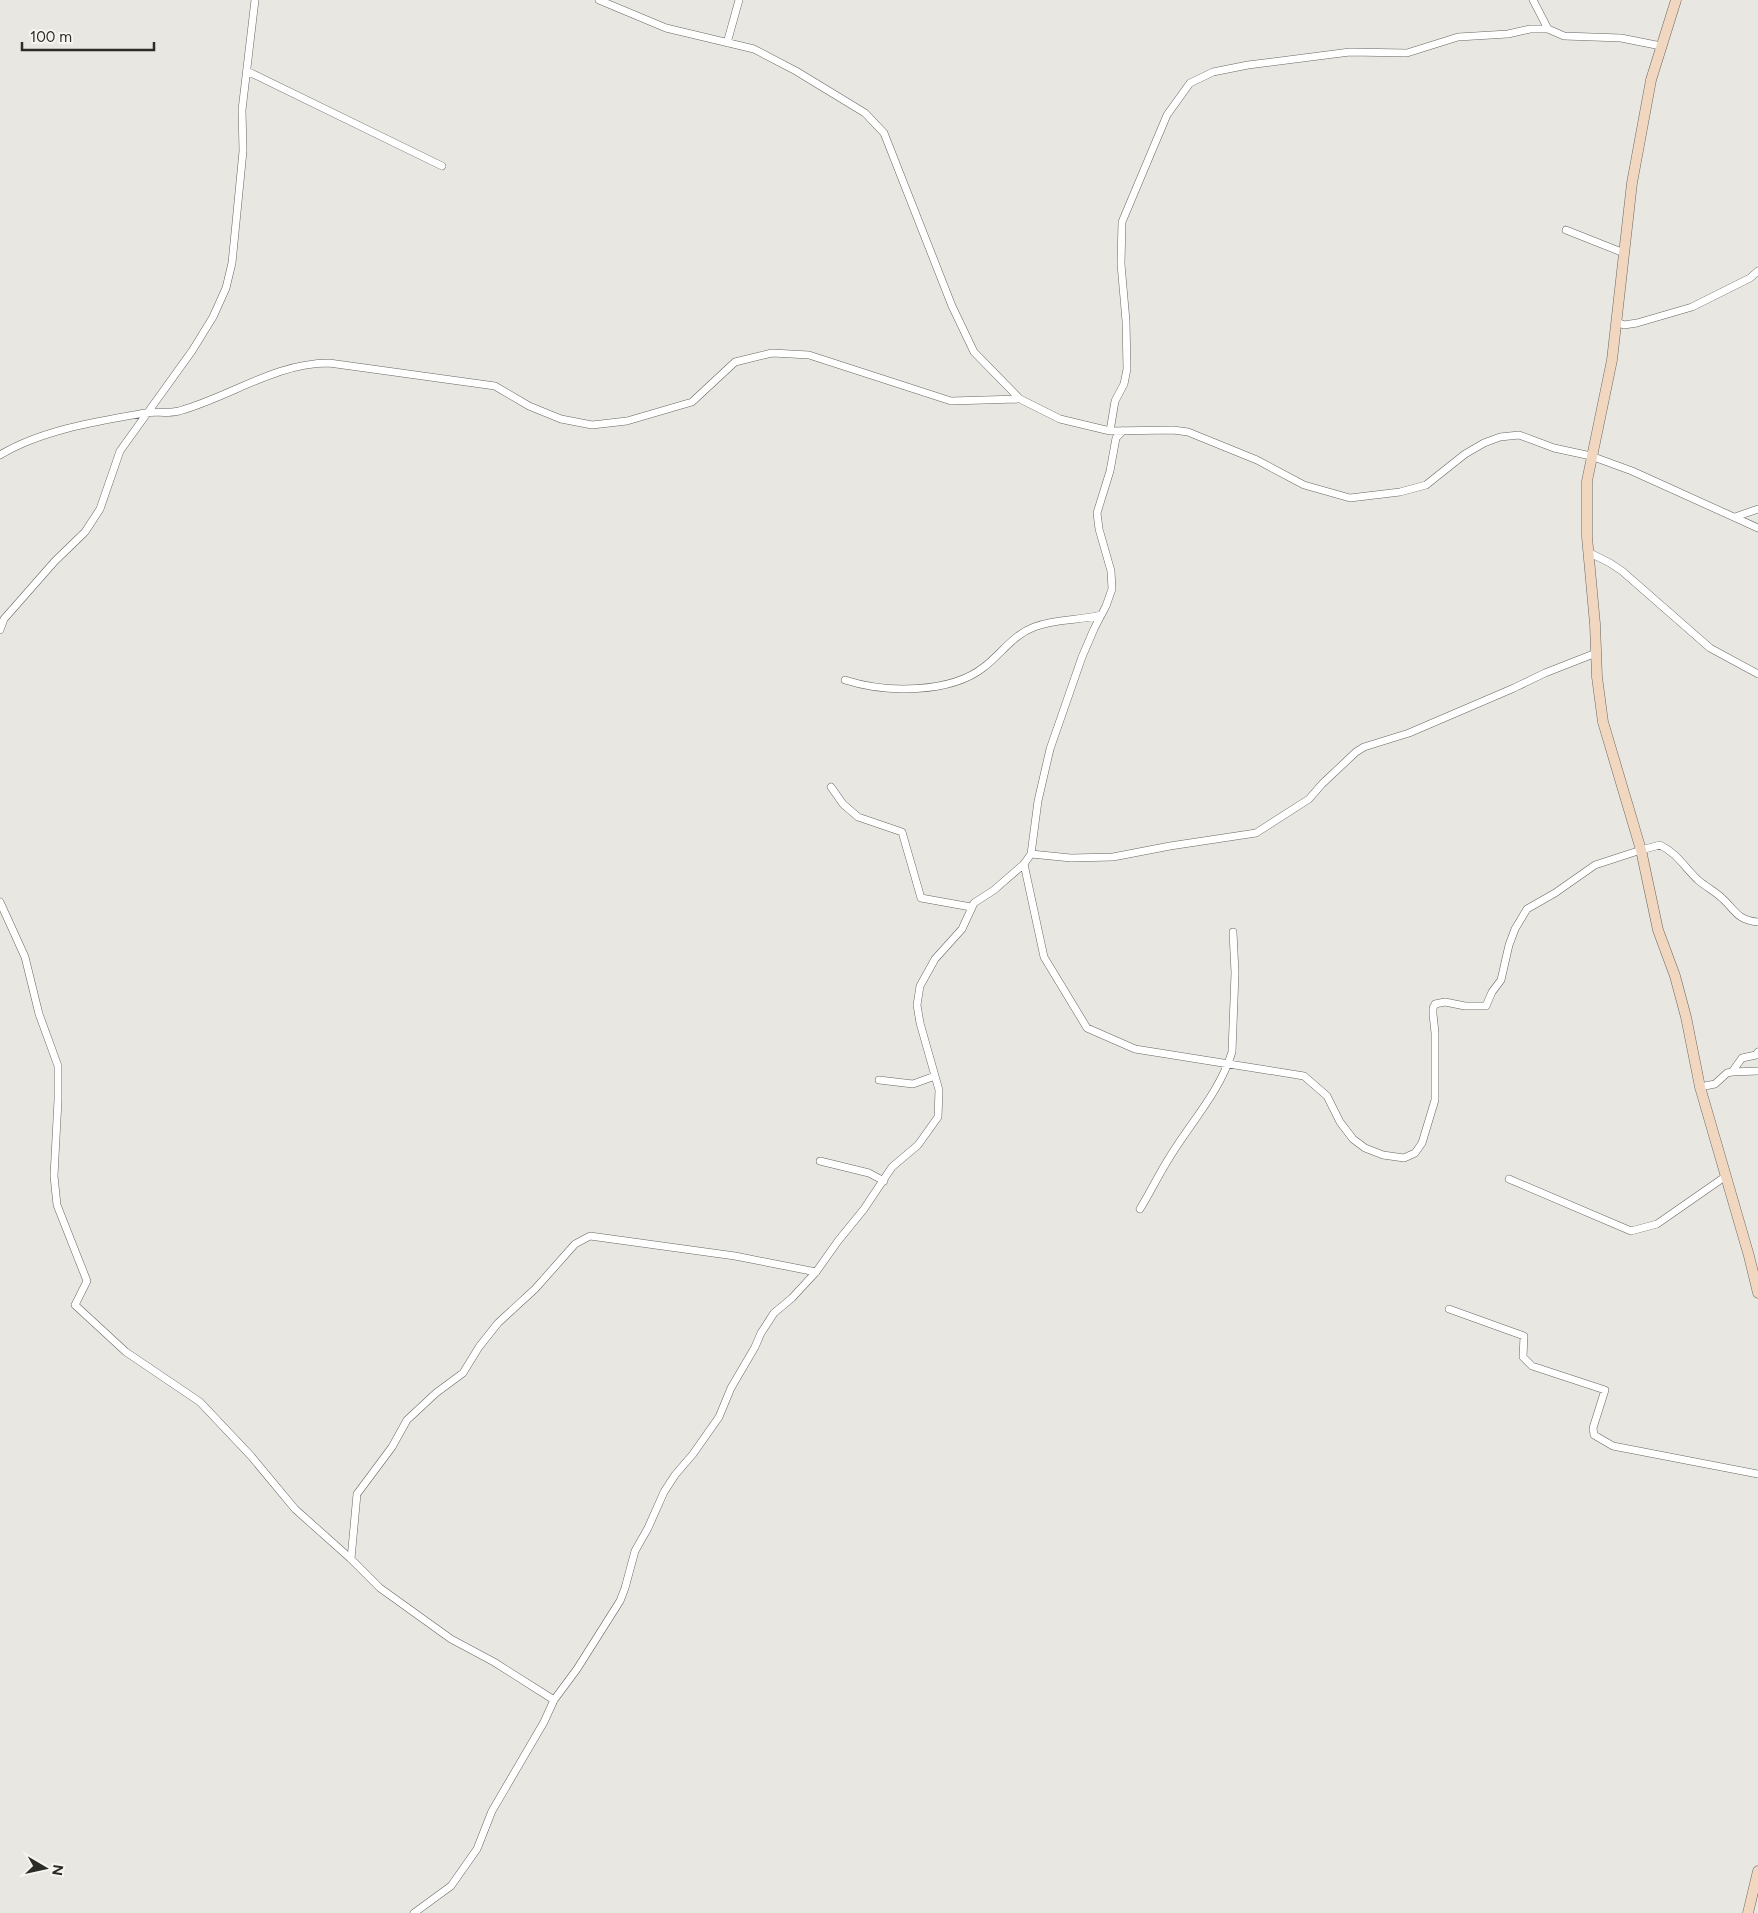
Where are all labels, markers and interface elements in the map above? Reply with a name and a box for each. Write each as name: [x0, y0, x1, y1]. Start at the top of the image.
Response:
scale bar: [22, 20, 155, 52]
text: 100 m: [30, 28, 72, 46]
north arrow: [20, 1843, 70, 1893]
text: N: [48, 1863, 67, 1877]

